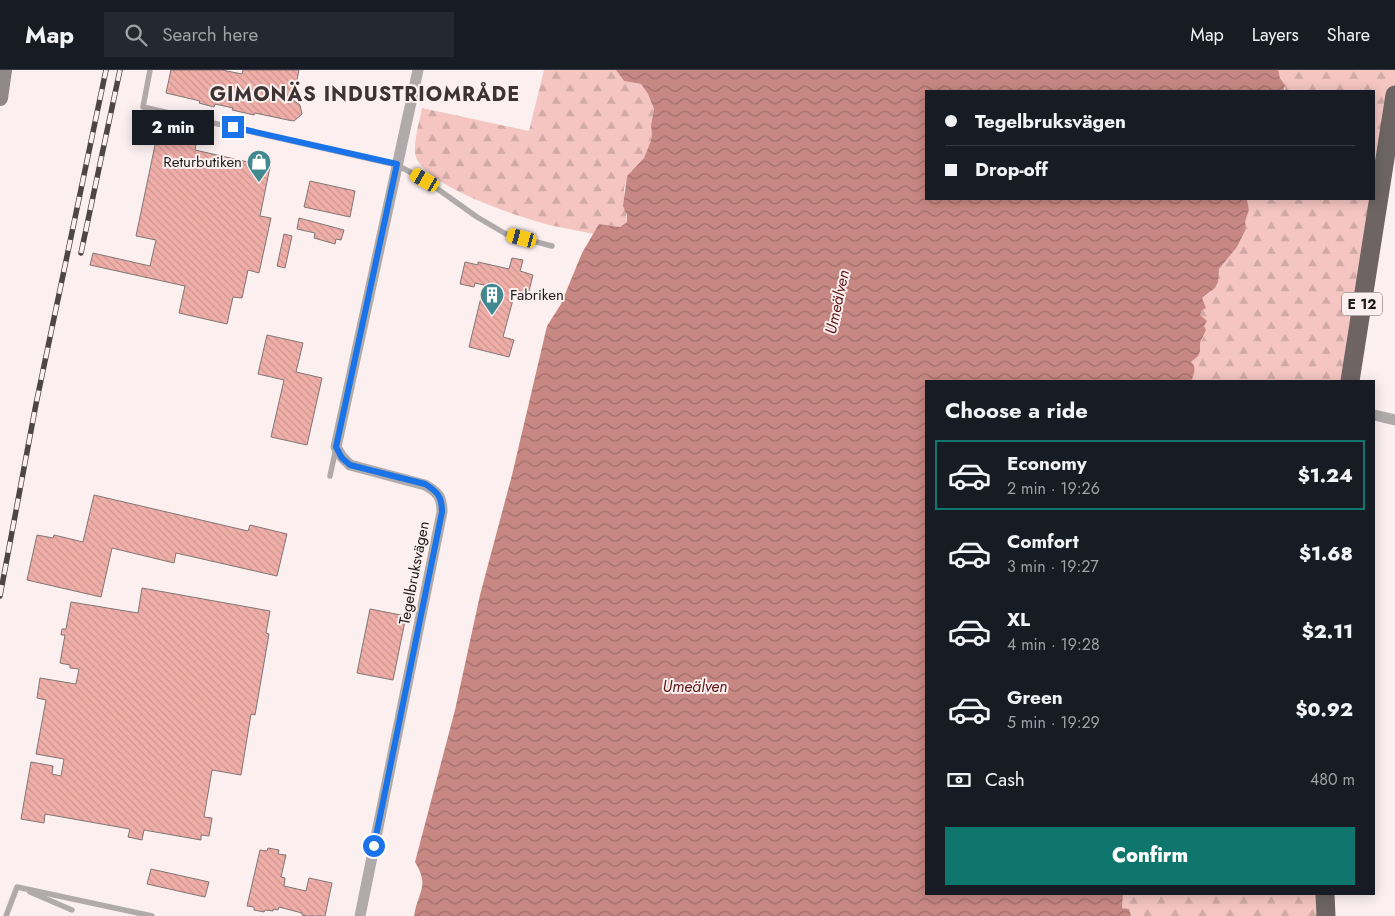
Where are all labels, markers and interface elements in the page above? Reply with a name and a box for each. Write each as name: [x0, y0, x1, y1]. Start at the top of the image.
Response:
search box: [104, 12, 454, 57]
text: Map: [25, 17, 74, 52]
icon: search: [122, 21, 150, 49]
text: Search here: [162, 21, 258, 48]
text: Map: [1190, 22, 1224, 48]
text: Layers: [1252, 22, 1299, 48]
text: Share: [1327, 22, 1370, 48]
district label: GIMONÄS INDUSTRIOMRÅDE: [210, 80, 520, 109]
text: Tegelbruksvägen: [975, 108, 1126, 135]
callout: 2 min: [133, 110, 216, 144]
text: 2 min: [152, 116, 194, 139]
route end: [222, 116, 244, 138]
shop icon: Returbutiken: [246, 149, 272, 183]
place label: Returbutiken: [163, 151, 242, 173]
text: Drop-off: [975, 156, 1048, 183]
car: [408, 166, 441, 194]
car: [505, 227, 538, 249]
water label: Umeälven: [819, 268, 855, 336]
building icon: Fabriken: [479, 282, 505, 316]
place label: Fabriken: [510, 284, 564, 306]
road number: E 12: [1342, 292, 1382, 315]
text: Choose a ride: [945, 394, 1088, 426]
text: Economy: [1007, 450, 1087, 477]
icon: car: [947, 453, 992, 498]
text: $1.24: [1298, 462, 1353, 489]
text: 2 min · 19:26: [1007, 477, 1100, 500]
street label: Tegelbruksvägen: [393, 519, 435, 627]
text: Comfort: [1007, 528, 1079, 555]
icon: car: [947, 531, 992, 576]
text: $1.68: [1299, 540, 1353, 567]
text: 3 min · 19:27: [1007, 555, 1099, 578]
text: XL: [1007, 606, 1030, 633]
icon: car: [947, 609, 992, 654]
text: $2.11: [1302, 618, 1353, 645]
text: 4 min · 19:28: [1007, 633, 1100, 656]
water label: Umeälven: [663, 675, 728, 698]
text: Green: [1007, 684, 1063, 711]
icon: car: [947, 687, 992, 732]
text: $0.92: [1296, 696, 1353, 723]
text: 5 min · 19:29: [1007, 711, 1100, 734]
icon: cash: [945, 766, 973, 794]
text: Cash: [985, 766, 1025, 793]
text: 480 m: [1310, 768, 1355, 791]
button: Confirm: [945, 827, 1355, 885]
route start: [363, 835, 385, 857]

